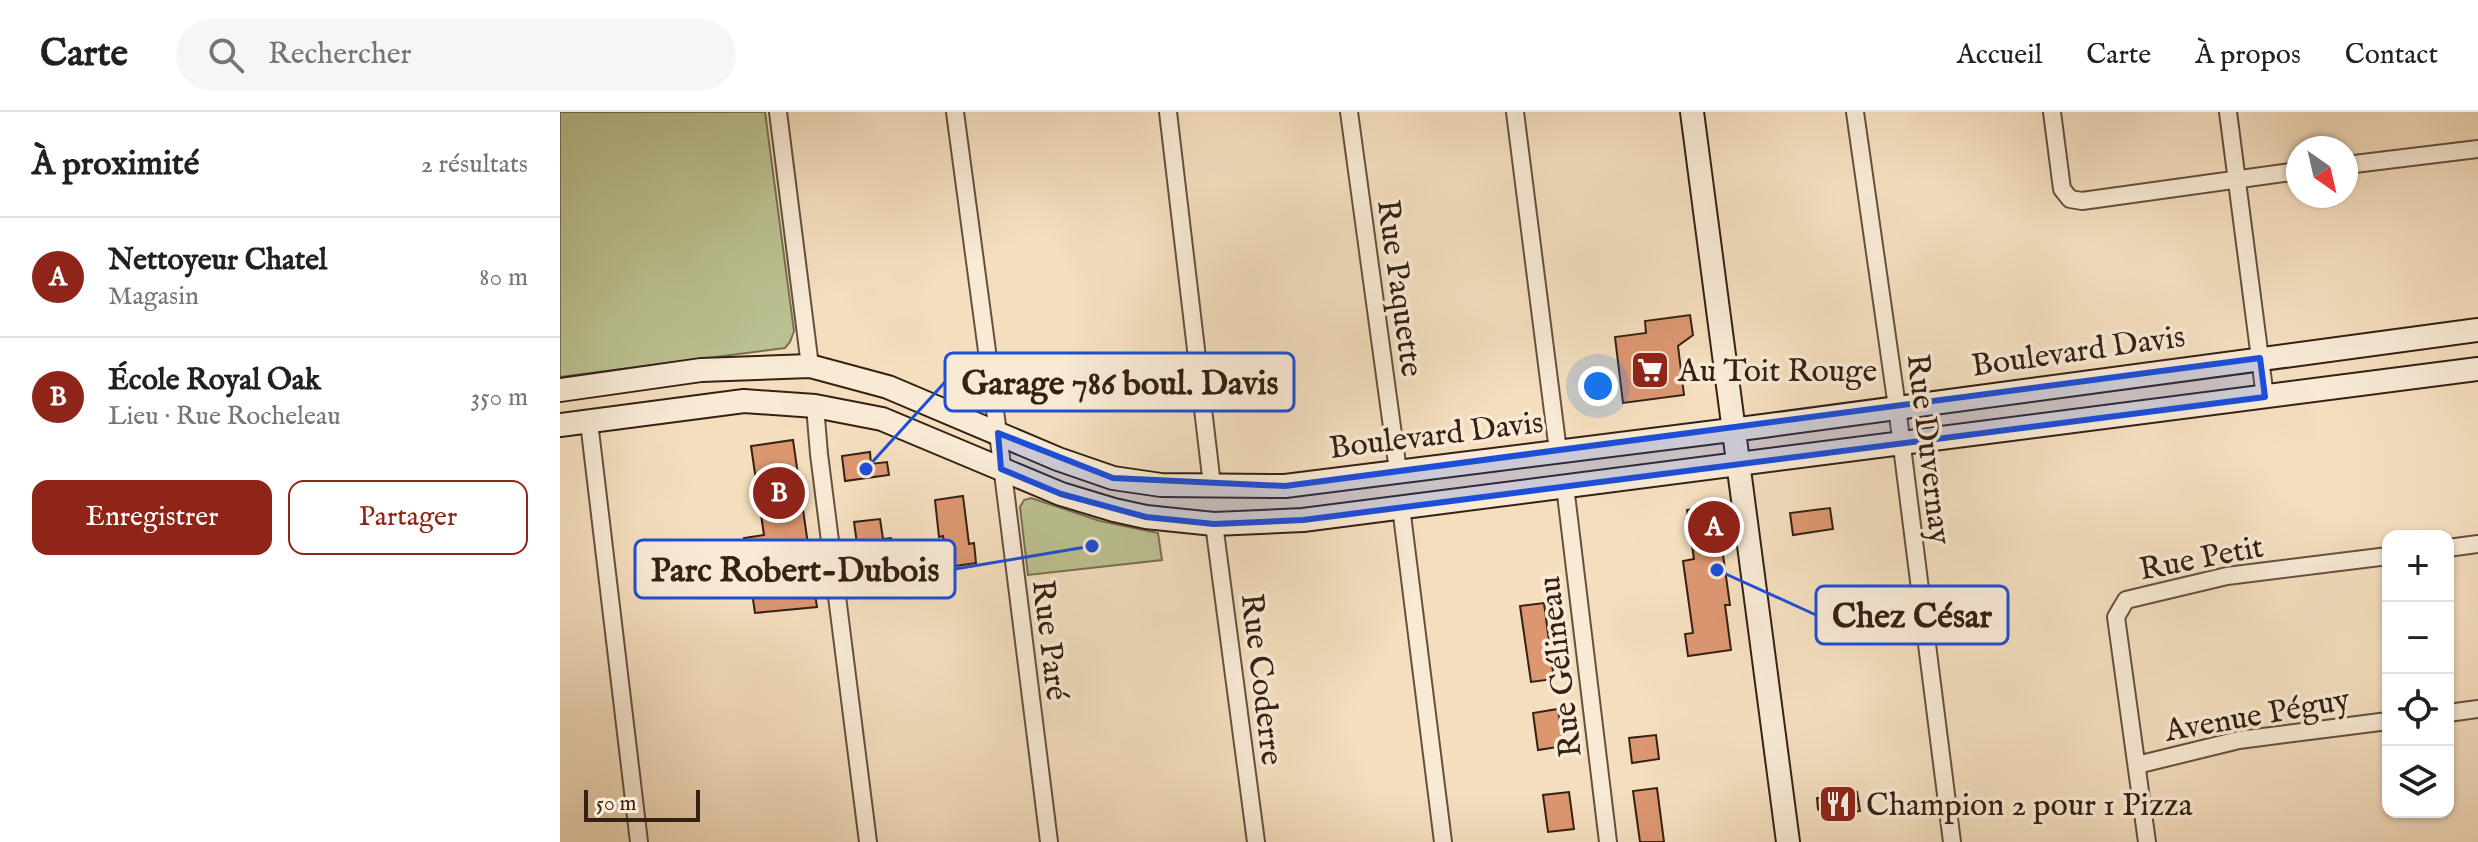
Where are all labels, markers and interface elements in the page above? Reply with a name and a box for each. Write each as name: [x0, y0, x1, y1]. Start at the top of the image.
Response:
search box: [176, 19, 736, 91]
text: Carte: [40, 31, 128, 79]
icon: search: [204, 33, 248, 77]
text: Rechercher: [268, 36, 412, 74]
text: Accueil: [1957, 38, 2042, 73]
text: Carte: [2086, 38, 2151, 73]
text: À propos: [2195, 38, 2301, 73]
text: Contact: [2345, 38, 2438, 73]
north arrow: [2286, 136, 2358, 208]
text: À proximité: [32, 143, 199, 186]
text: 2 résultats: [421, 148, 528, 181]
street label: Rue Paquette: [1366, 197, 1431, 380]
text: Nettoyeur Chatel: [108, 242, 327, 280]
text: A: [49, 261, 67, 294]
text: 80 m: [479, 261, 528, 294]
text: Magasin: [108, 280, 199, 313]
street label: Boulevard Davis: [1969, 317, 2188, 388]
supermarket icon: Au Toit Rouge: [1629, 349, 1671, 391]
place label: Au Toit Rouge: [1677, 352, 1877, 393]
street label: Rue Duvernay: [1896, 352, 1960, 547]
callout: Garage 786 boul. Davis: [945, 353, 1294, 411]
text: École Royal Oak: [108, 362, 321, 400]
text: Garage 786 boul. Davis: [961, 363, 1279, 406]
your location: [1578, 366, 1618, 406]
text: B: [49, 381, 67, 414]
text: 350 m: [470, 381, 528, 414]
text: Lieu · Rue Rocheleau: [108, 400, 341, 433]
street label: Boulevard Davis: [1327, 403, 1546, 470]
pin: B: [753, 463, 805, 523]
button: Enregistrer: [32, 480, 272, 555]
button: Partager: [288, 480, 528, 555]
pin: A: [1688, 497, 1740, 557]
street label: Rue Petit: [2136, 527, 2267, 592]
map controls: [2382, 530, 2454, 818]
button: +: [2382, 530, 2454, 602]
callout: Parc Robert-Dubois: [635, 540, 955, 598]
text: Parc Robert-Dubois: [651, 550, 939, 593]
street label: Rue Gélineau: [1530, 574, 1593, 760]
street label: Rue Paré: [1021, 578, 1076, 703]
callout: Chez César: [1816, 586, 2008, 644]
street label: Rue Coderre: [1230, 591, 1291, 767]
text: Chez César: [1832, 596, 1993, 639]
button: −: [2382, 602, 2454, 674]
button: locate: [2382, 674, 2454, 746]
street label: Avenue Péguy: [2161, 680, 2353, 753]
button: layers: [2382, 746, 2454, 818]
restaurant icon: Champion 2 pour 1 Pizza: [1817, 783, 1859, 825]
scale bar: [584, 786, 700, 822]
place label: Champion 2 pour 1 Pizza: [1866, 786, 2193, 827]
text: 50 m: [596, 790, 637, 818]

